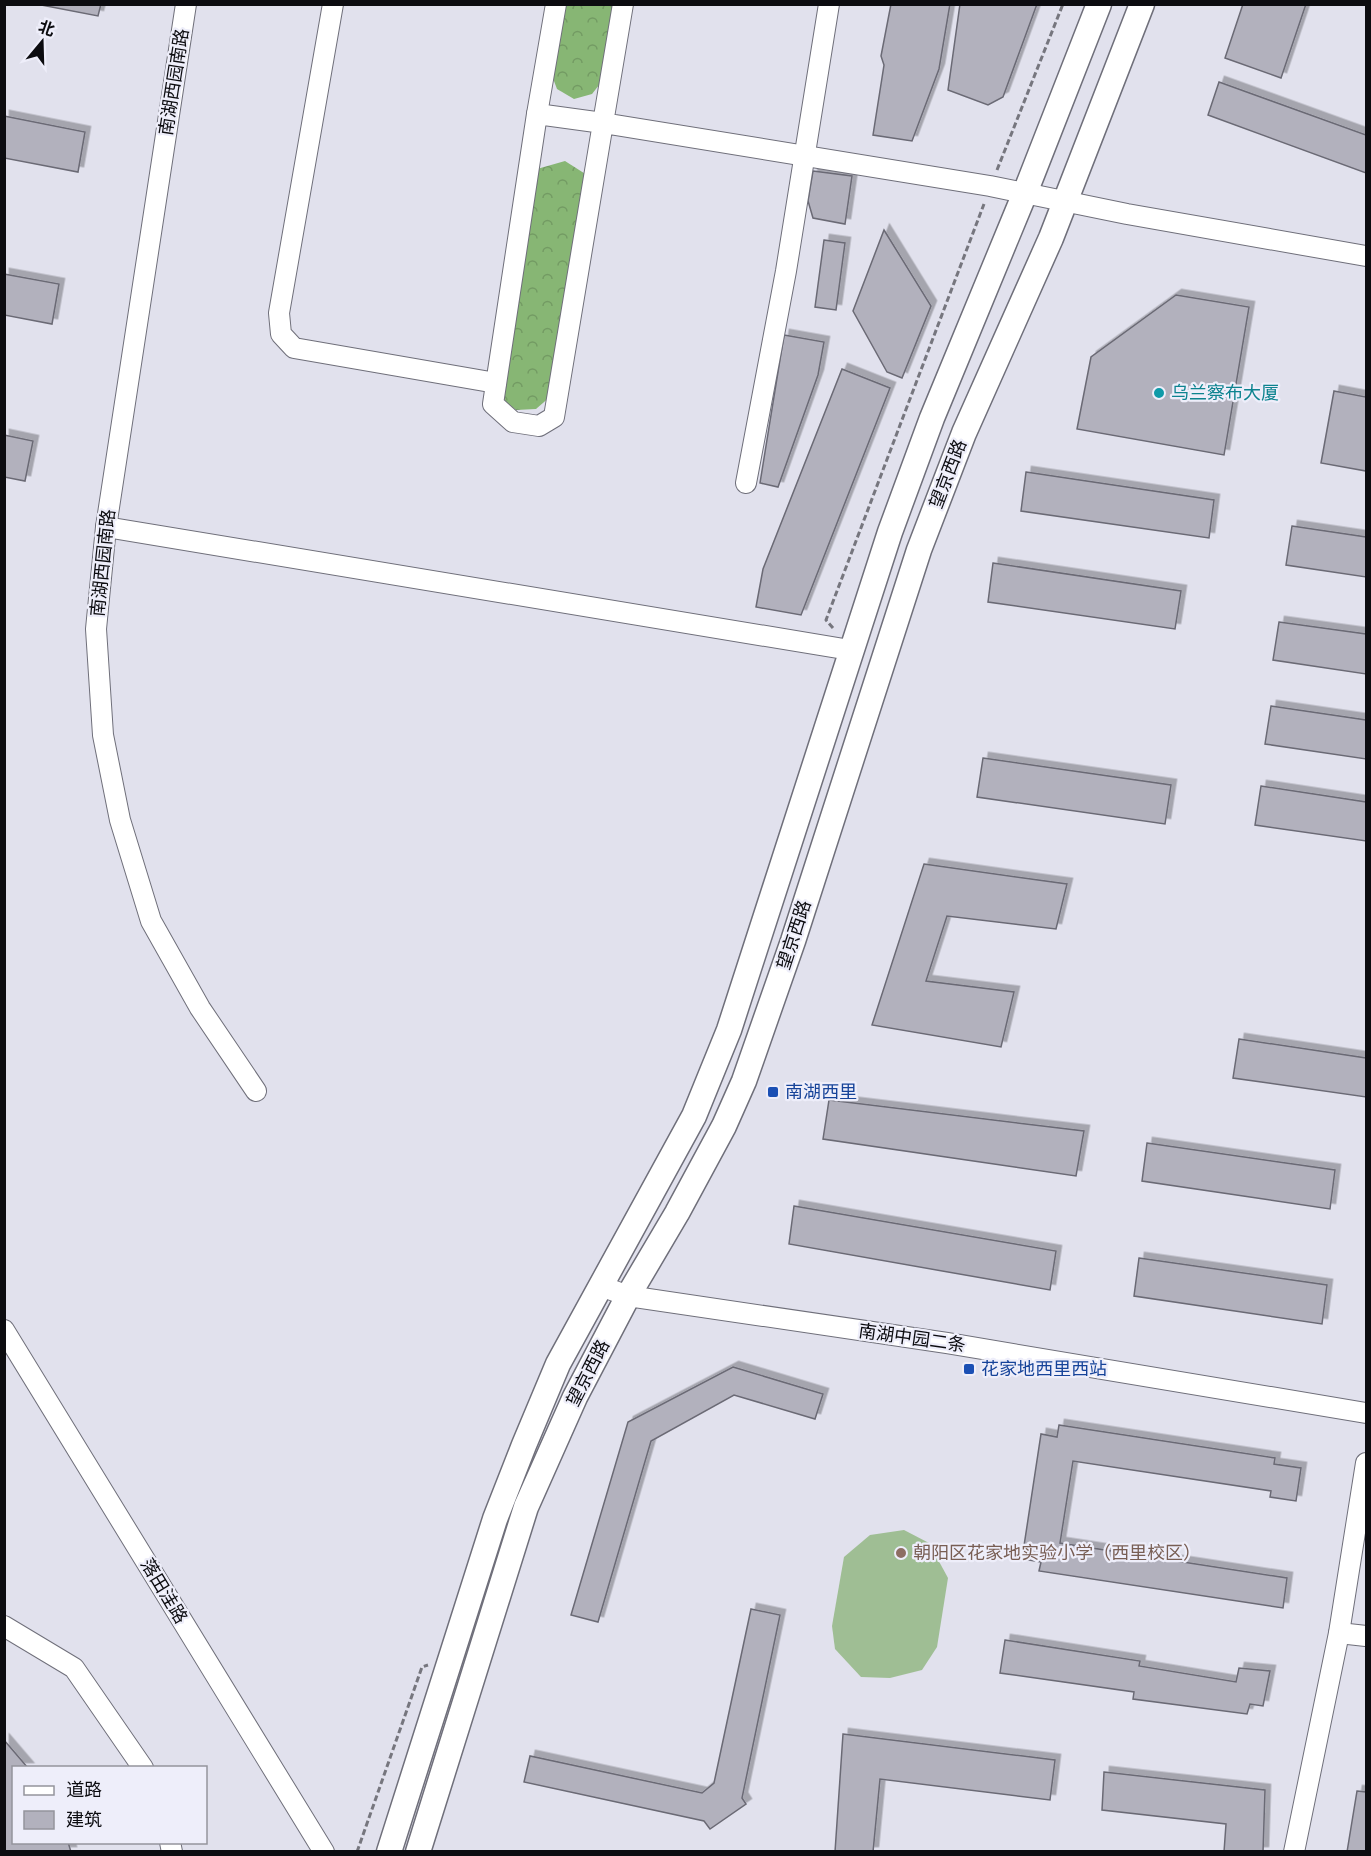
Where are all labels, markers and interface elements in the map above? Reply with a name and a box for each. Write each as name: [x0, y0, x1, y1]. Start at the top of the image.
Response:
north arrow: [12, 12, 72, 72]
text: 北: [36, 15, 58, 41]
street label: 南湖西园南路: [153, 27, 193, 137]
place label: 乌兰察布大厦: [1171, 380, 1279, 404]
marker: 乌兰察布大厦: [1152, 386, 1166, 400]
street label: 望京西路: [923, 436, 971, 512]
street label: 南湖西园南路: [84, 508, 120, 618]
street label: 望京西路: [771, 897, 816, 973]
place label: 南湖西里: [785, 1079, 857, 1103]
marker: 南湖西里: [766, 1085, 780, 1099]
street label: 南湖中园二条: [857, 1318, 967, 1356]
street label: 望京西路: [560, 1335, 614, 1410]
place label: 花家地西里西站: [981, 1356, 1107, 1380]
marker: 花家地西里西站: [962, 1362, 976, 1376]
place label: 朝阳区花家地实验小学（西里校区）: [913, 1540, 1201, 1564]
marker: 朝阳区花家地实验小学（西里校区）: [894, 1546, 908, 1560]
street label: 落田洼路: [136, 1553, 194, 1628]
legend: [12, 1766, 207, 1844]
text: 道路: [66, 1777, 102, 1801]
text: 建筑: [66, 1807, 102, 1831]

